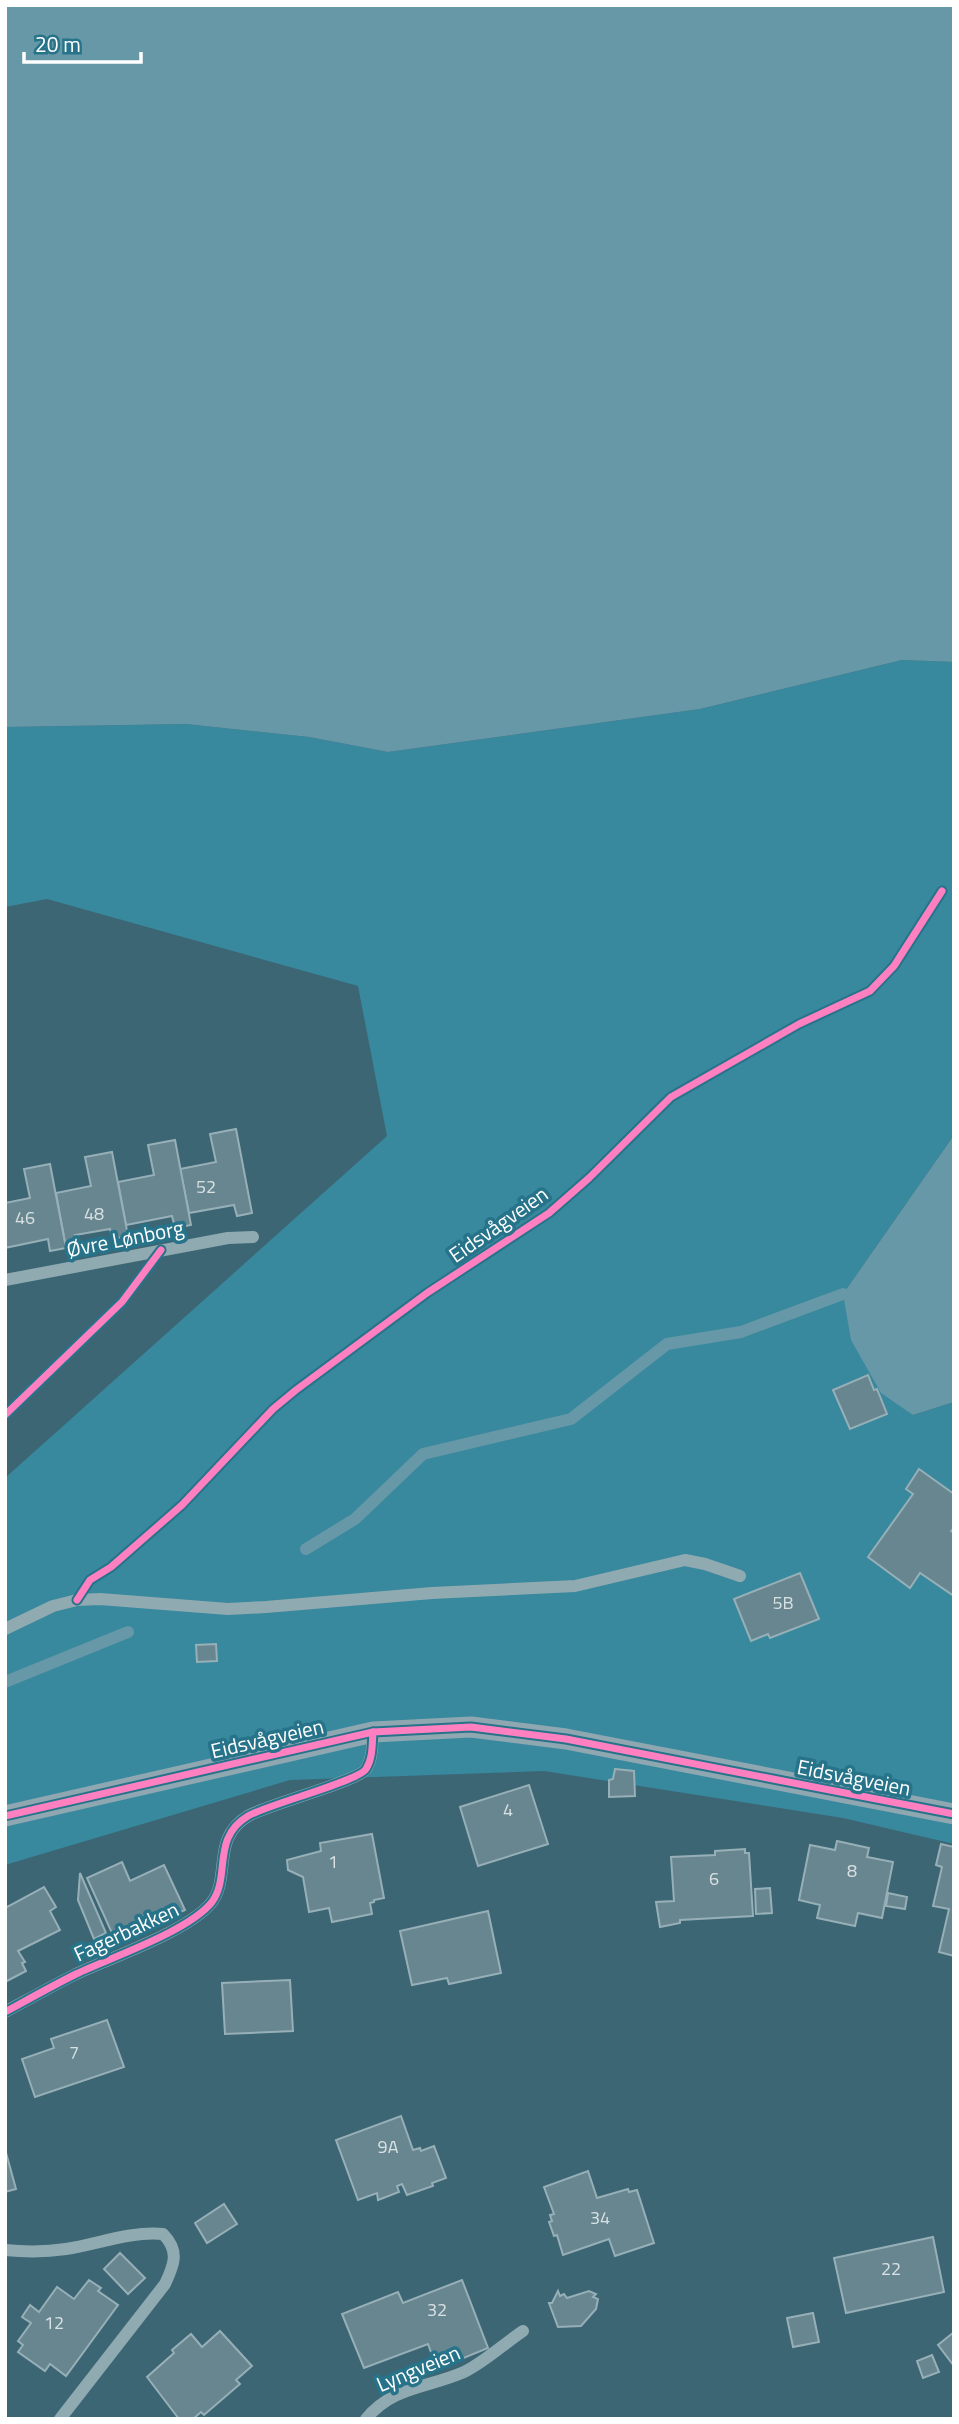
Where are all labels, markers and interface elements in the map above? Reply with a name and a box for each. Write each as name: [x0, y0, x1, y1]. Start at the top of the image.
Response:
scale bar: [24, 21, 142, 65]
text: 20 m: [35, 28, 81, 60]
house number: 52: [196, 1173, 216, 1200]
street label: Eidsvågveien: [442, 1178, 554, 1270]
house number: 48: [84, 1200, 104, 1227]
house number: 46: [15, 1204, 35, 1231]
street label: Øvre Lønborg: [64, 1211, 186, 1265]
house number: 5B: [772, 1589, 794, 1616]
street label: Eidsvågveien: [207, 1709, 327, 1767]
street label: Eidsvågveien: [794, 1750, 914, 1804]
house number: 4: [503, 1796, 513, 1823]
house number: 1: [328, 1848, 338, 1875]
house number: 8: [847, 1857, 857, 1884]
house number: 6: [709, 1865, 719, 1892]
street label: Fagerbakken: [68, 1893, 184, 1969]
house number: 7: [69, 2039, 79, 2066]
house number: 9A: [378, 2133, 399, 2160]
house number: 34: [590, 2204, 610, 2231]
house number: 22: [881, 2255, 901, 2282]
house number: 32: [427, 2296, 447, 2323]
house number: 12: [44, 2309, 64, 2336]
street label: Lyngveien: [371, 2336, 465, 2400]

